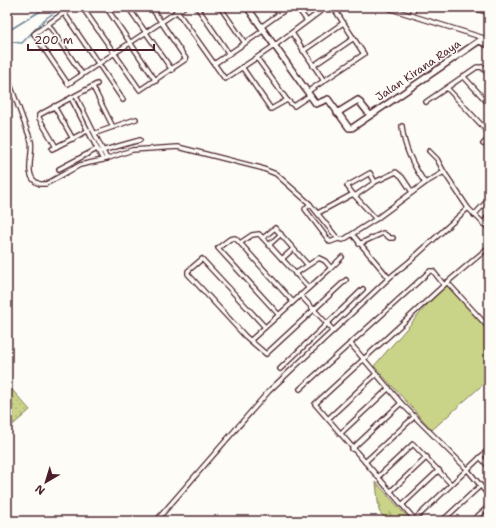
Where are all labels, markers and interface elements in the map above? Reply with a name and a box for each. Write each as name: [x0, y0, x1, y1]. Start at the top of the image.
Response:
scale bar: [28, 26, 154, 52]
text: 200 m: [34, 32, 73, 48]
street label: Jalan Kirana Raya: [373, 36, 464, 104]
north arrow: [26, 462, 66, 502]
text: N: [32, 481, 48, 498]

